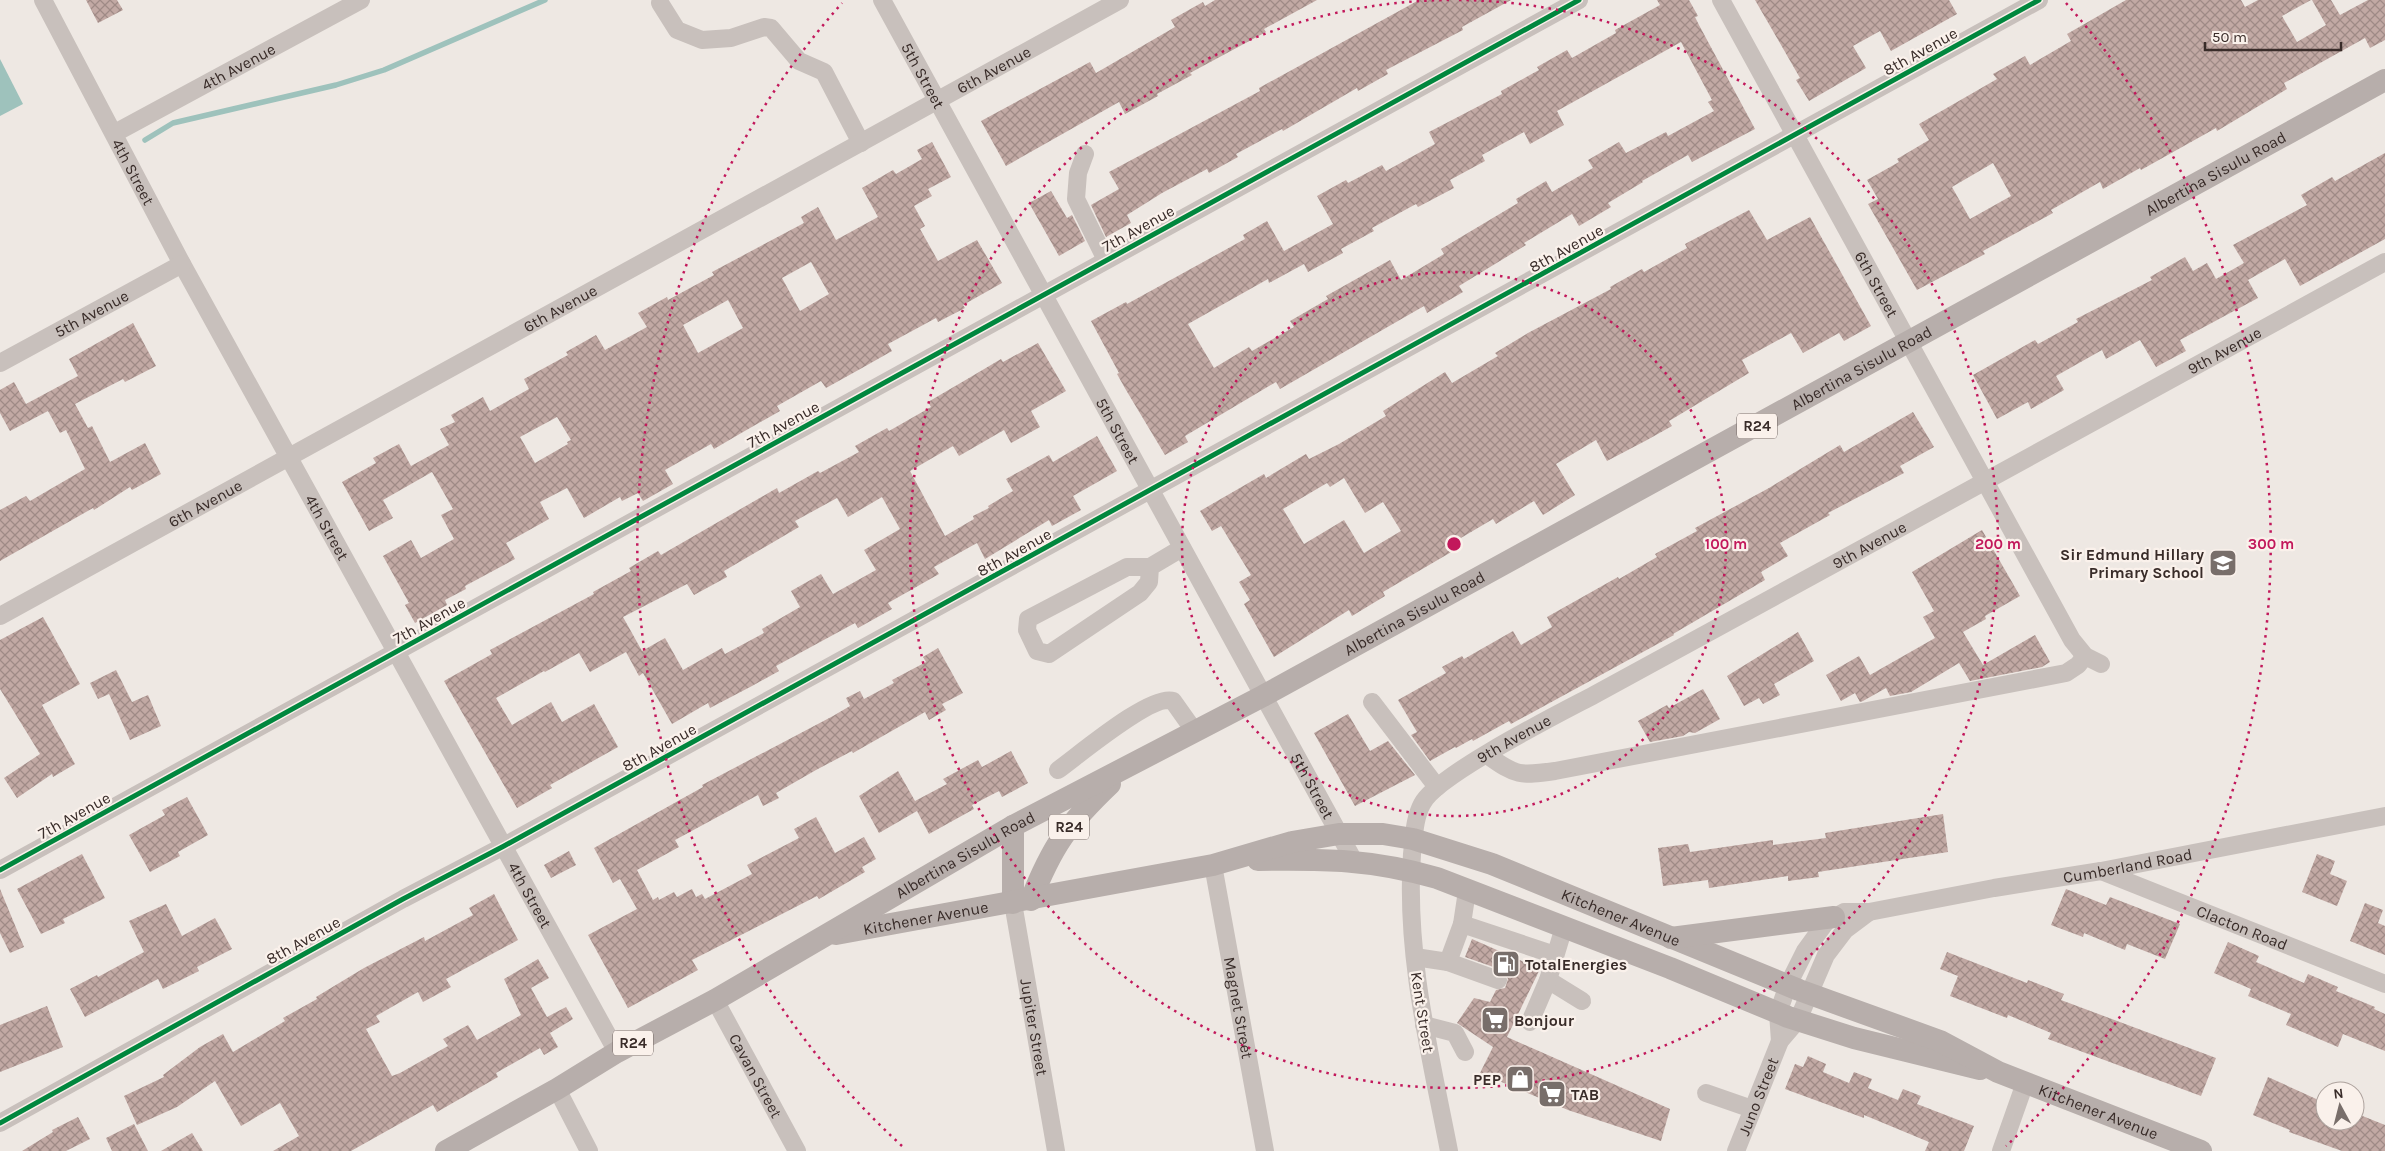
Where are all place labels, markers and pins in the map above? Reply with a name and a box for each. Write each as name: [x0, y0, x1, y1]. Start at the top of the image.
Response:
centre of rings: [1445, 535, 1463, 553]
place label: Sir Edmund Hillary Primary School: [2060, 545, 2204, 582]
school or university icon: Sir Edmund Hillary Primary School: [2208, 548, 2238, 578]
fuel station icon: TotalEnergies: [1491, 949, 1521, 979]
place label: TotalEnergies: [1525, 955, 1627, 974]
supermarket icon: Bonjour: [1480, 1005, 1510, 1035]
place label: Bonjour: [1514, 1011, 1575, 1030]
shop icon: PEP: [1505, 1064, 1535, 1094]
place label: PEP: [1473, 1070, 1501, 1089]
supermarket icon: TAB: [1537, 1079, 1567, 1109]
place label: TAB: [1571, 1085, 1599, 1104]

